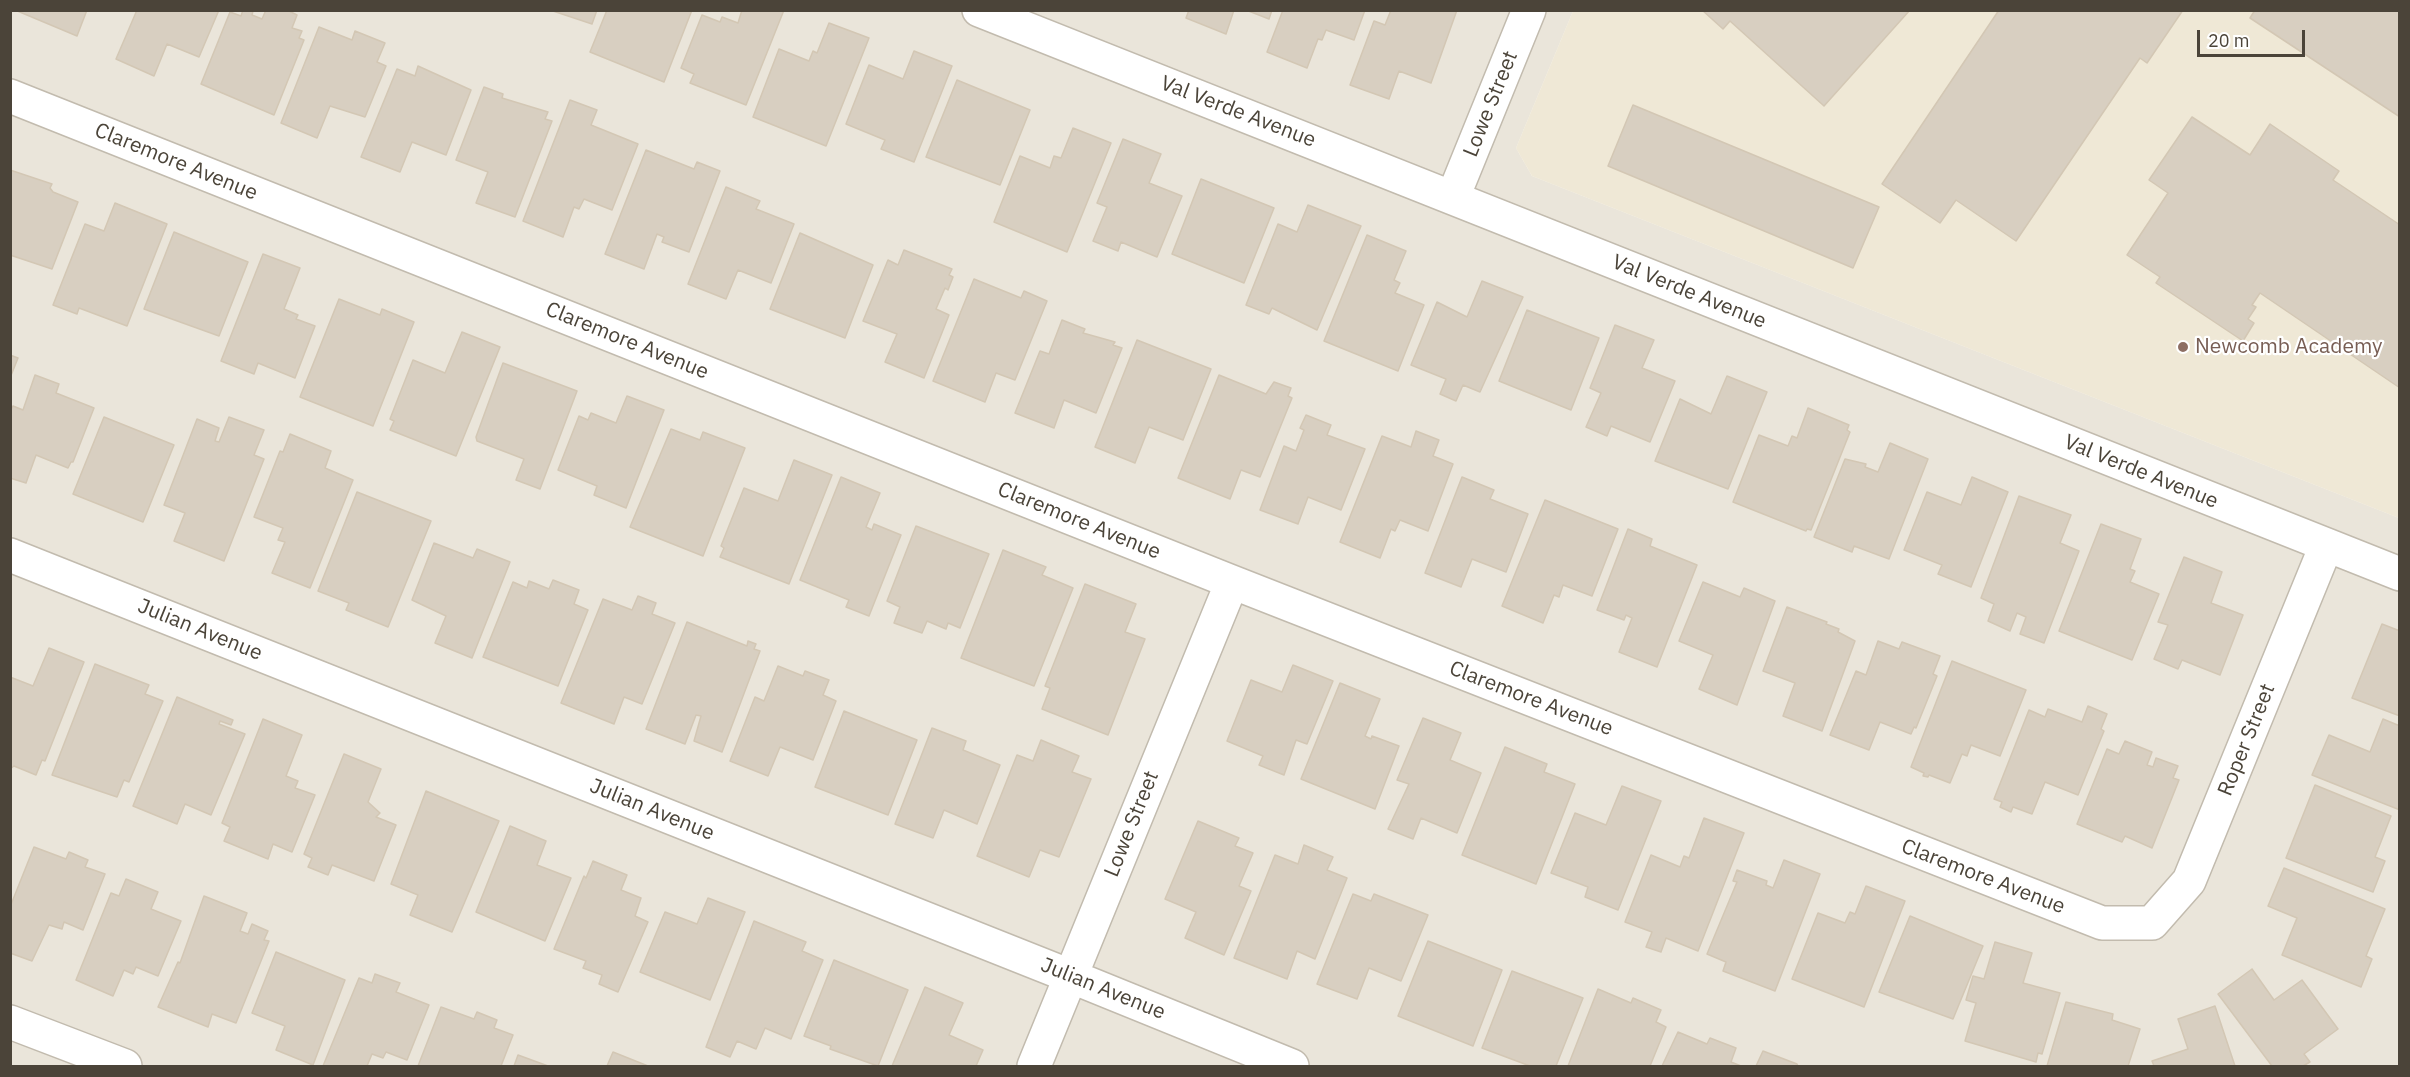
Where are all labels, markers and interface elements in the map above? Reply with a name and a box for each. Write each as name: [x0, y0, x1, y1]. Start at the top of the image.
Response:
scale bar: [2200, 18, 2308, 56]
text: 20 m: [2208, 29, 2250, 52]
street label: Lowe Street: [1458, 47, 1524, 161]
street label: Val Verde Avenue: [1157, 71, 1319, 153]
street label: Claremore Avenue: [91, 118, 261, 206]
street label: Val Verde Avenue: [1608, 250, 1770, 334]
street label: Claremore Avenue: [542, 297, 712, 385]
place label: Newcomb Academy: [2195, 334, 2383, 360]
marker: Newcomb Academy: [2176, 340, 2190, 354]
street label: Val Verde Avenue: [2060, 430, 2222, 514]
street label: Claremore Avenue: [994, 477, 1164, 565]
street label: Julian Avenue: [134, 594, 266, 666]
street label: Claremore Avenue: [1446, 656, 1616, 742]
street label: Roper Street: [2213, 680, 2281, 800]
street label: Lowe Street: [1099, 767, 1165, 881]
street label: Julian Avenue: [586, 774, 718, 846]
street label: Claremore Avenue: [1898, 834, 2068, 920]
street label: Julian Avenue: [1037, 953, 1169, 1025]

